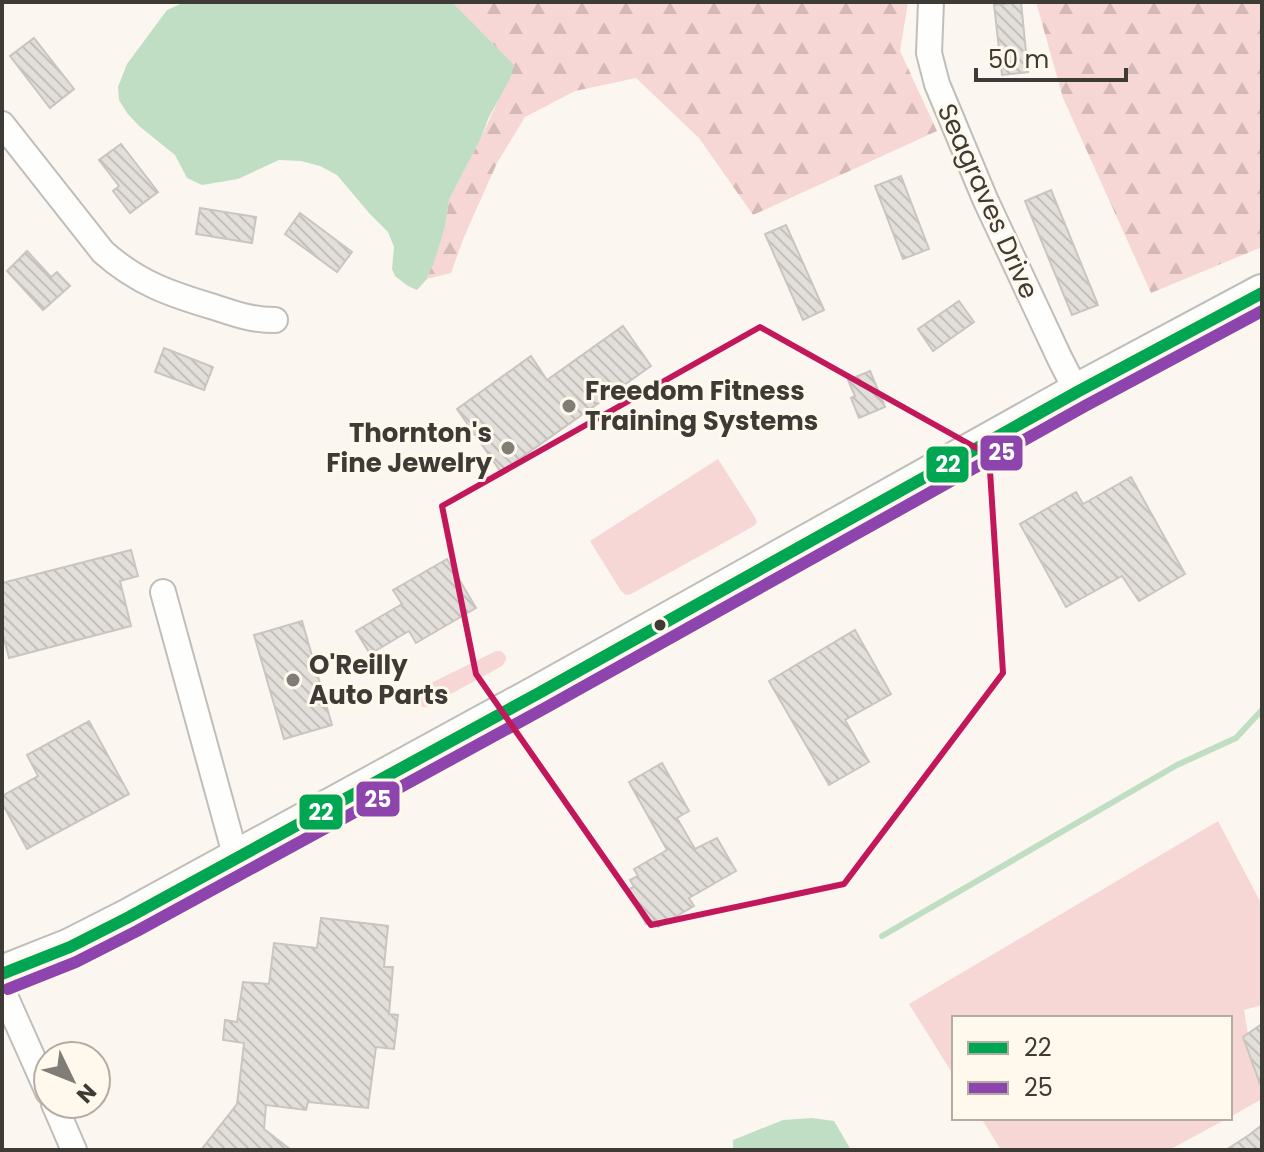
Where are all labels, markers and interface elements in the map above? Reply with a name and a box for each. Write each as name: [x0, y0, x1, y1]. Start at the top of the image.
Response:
scale bar: [976, 32, 1126, 82]
text: 50 m: [988, 43, 1049, 76]
street label: Seagraves Drive: [929, 98, 1047, 304]
place label: Freedom Fitness Training Systems: [585, 373, 818, 439]
marker: Freedom Fitness Training Systems: [560, 397, 578, 415]
place label: Thornton's Fine Jewelry: [326, 415, 493, 481]
line badge: 25: [979, 434, 1024, 472]
text: 25: [989, 437, 1015, 468]
marker: Thornton's Fine Jewelry: [499, 439, 517, 457]
line badge: 22: [925, 445, 970, 484]
text: 22: [935, 449, 961, 480]
unlabelled marker: [652, 617, 668, 633]
place label: O'Reilly Auto Parts: [309, 647, 448, 713]
marker: O'Reilly Auto Parts: [284, 671, 302, 689]
line badge: 25: [355, 780, 401, 818]
text: 25: [365, 784, 391, 815]
line badge: 22: [298, 793, 344, 831]
text: 22: [308, 797, 334, 828]
legend: [952, 1016, 1232, 1120]
text: 22: [1024, 1031, 1052, 1064]
north arrow: [32, 1040, 112, 1120]
text: 25: [1024, 1071, 1053, 1104]
text: N: [69, 1077, 103, 1110]

